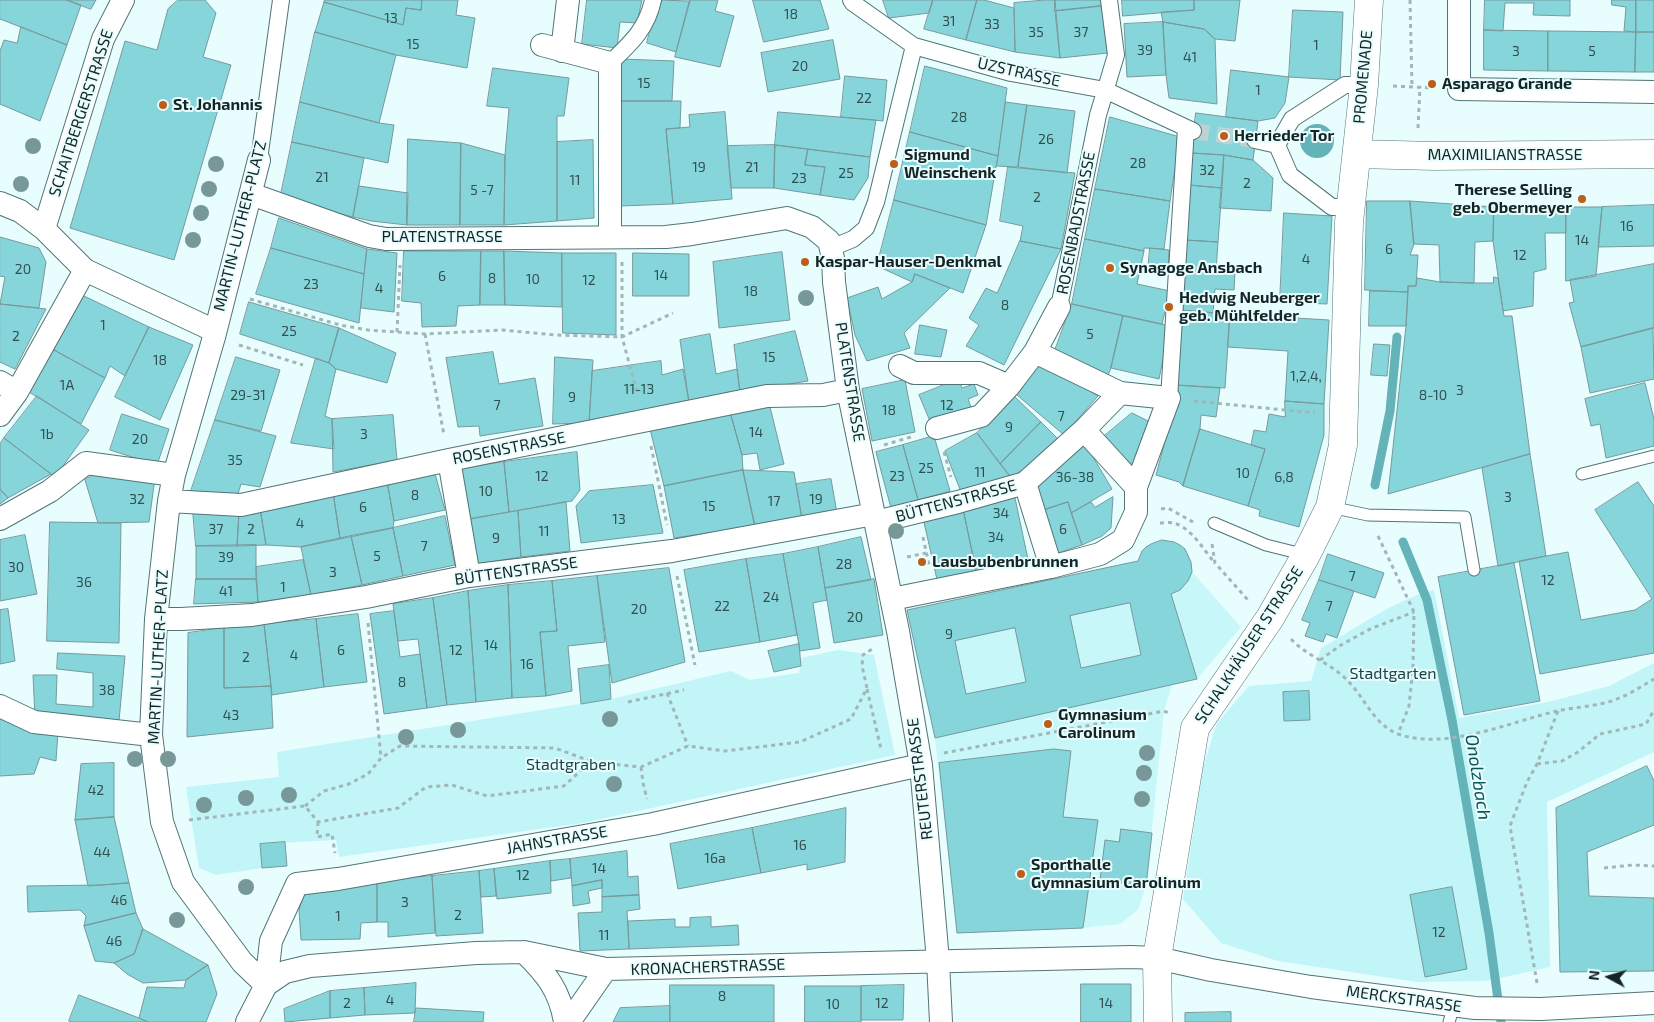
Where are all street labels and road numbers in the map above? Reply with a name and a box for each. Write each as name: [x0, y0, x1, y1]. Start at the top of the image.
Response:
street label: SCHAITBERGERSTRASSE: [45, 27, 117, 199]
street label: PROMENADE: [1349, 29, 1377, 125]
street label: UZSTRASSE: [976, 53, 1062, 91]
street label: MARTIN-LUTHER-PLATZ: [209, 139, 271, 313]
street label: MAXIMILIANSTRASSE: [1428, 145, 1582, 165]
street label: ROSENBADSTRASSE: [1053, 150, 1099, 296]
street label: PLATENSTRASSE: [381, 227, 503, 247]
street label: PLATENSTRASSE: [831, 321, 869, 443]
street label: ROSENSTRASSE: [451, 428, 567, 468]
street label: BÜTTENSTRASSE: [893, 476, 1019, 526]
street label: BÜTTENSTRASSE: [453, 553, 579, 589]
street label: SCHALKHÄUSER STRASSE: [1191, 563, 1307, 727]
street label: MARTIN-LUTHER-PLATZ: [144, 569, 172, 745]
street label: REUTERSTRASSE: [903, 717, 937, 841]
street label: JAHNSTRASSE: [505, 822, 609, 858]
street label: KRONACHERSTRASSE: [630, 955, 786, 979]
street label: MERCKSTRASSE: [1345, 981, 1463, 1017]

